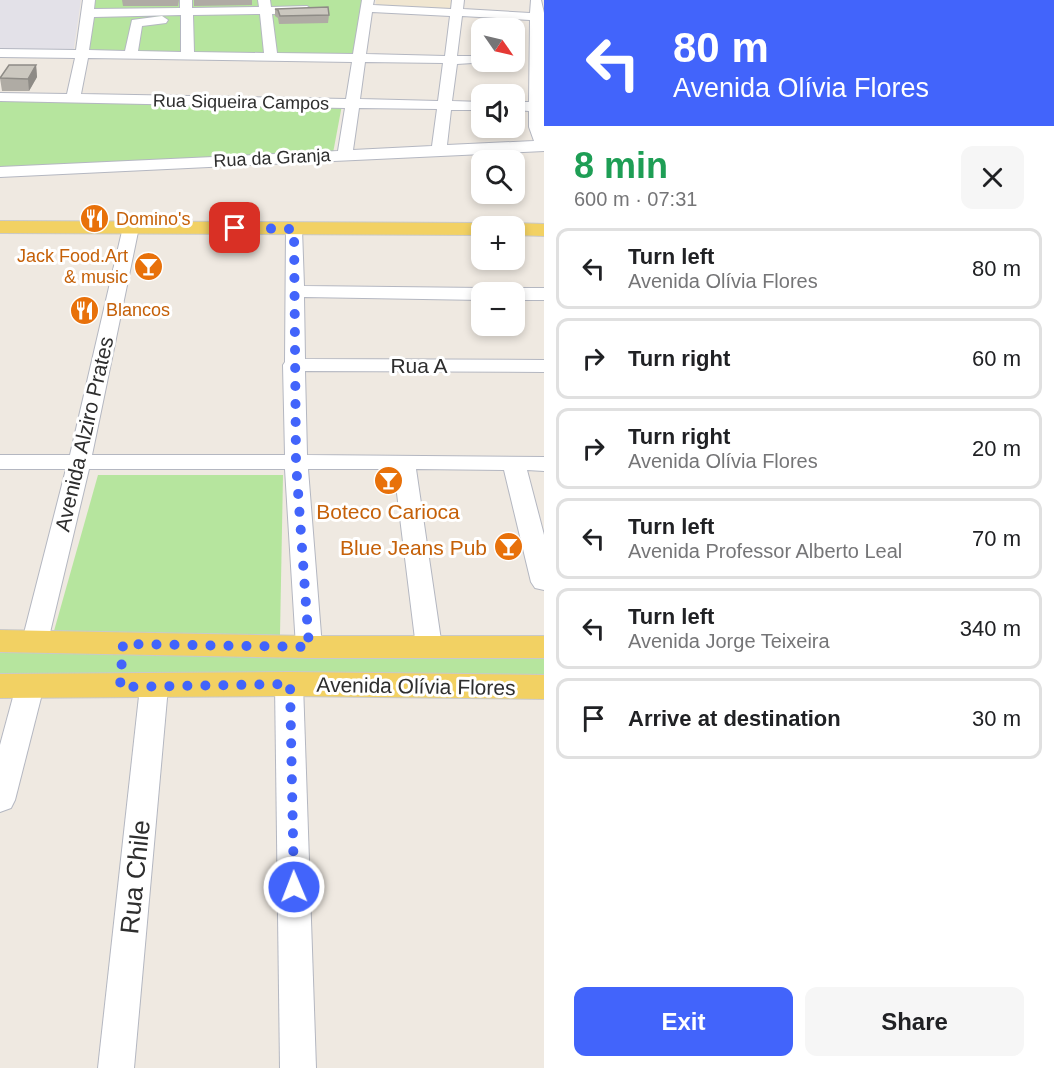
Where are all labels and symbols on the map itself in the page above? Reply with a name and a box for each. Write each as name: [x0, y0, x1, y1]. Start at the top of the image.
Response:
north arrow: [471, 18, 525, 72]
street label: Rua Siqueira Campos: [153, 90, 329, 114]
street label: Rua da Granja: [213, 145, 332, 171]
pin: [209, 202, 260, 253]
restaurant icon: Domino's: [79, 203, 111, 235]
place label: Domino's: [116, 209, 190, 229]
place label: Jack Food.Art & music: [17, 246, 128, 287]
bar icon: Jack Food.Art & music: [133, 250, 165, 282]
restaurant icon: Blancos: [69, 294, 101, 326]
place label: Blancos: [106, 300, 170, 320]
street label: Avenida Alziro Prates: [50, 334, 118, 534]
street label: Rua A: [390, 354, 448, 377]
bar icon: Boteco Carioca: [372, 464, 404, 496]
place label: Boteco Carioca: [316, 500, 460, 523]
bar icon: Blue Jeans Pub: [492, 531, 524, 563]
place label: Blue Jeans Pub: [340, 536, 487, 559]
street label: Avenida Olívia Flores: [316, 673, 516, 699]
street label: Rua Chile: [114, 819, 156, 935]
position arrow: [262, 855, 326, 919]

